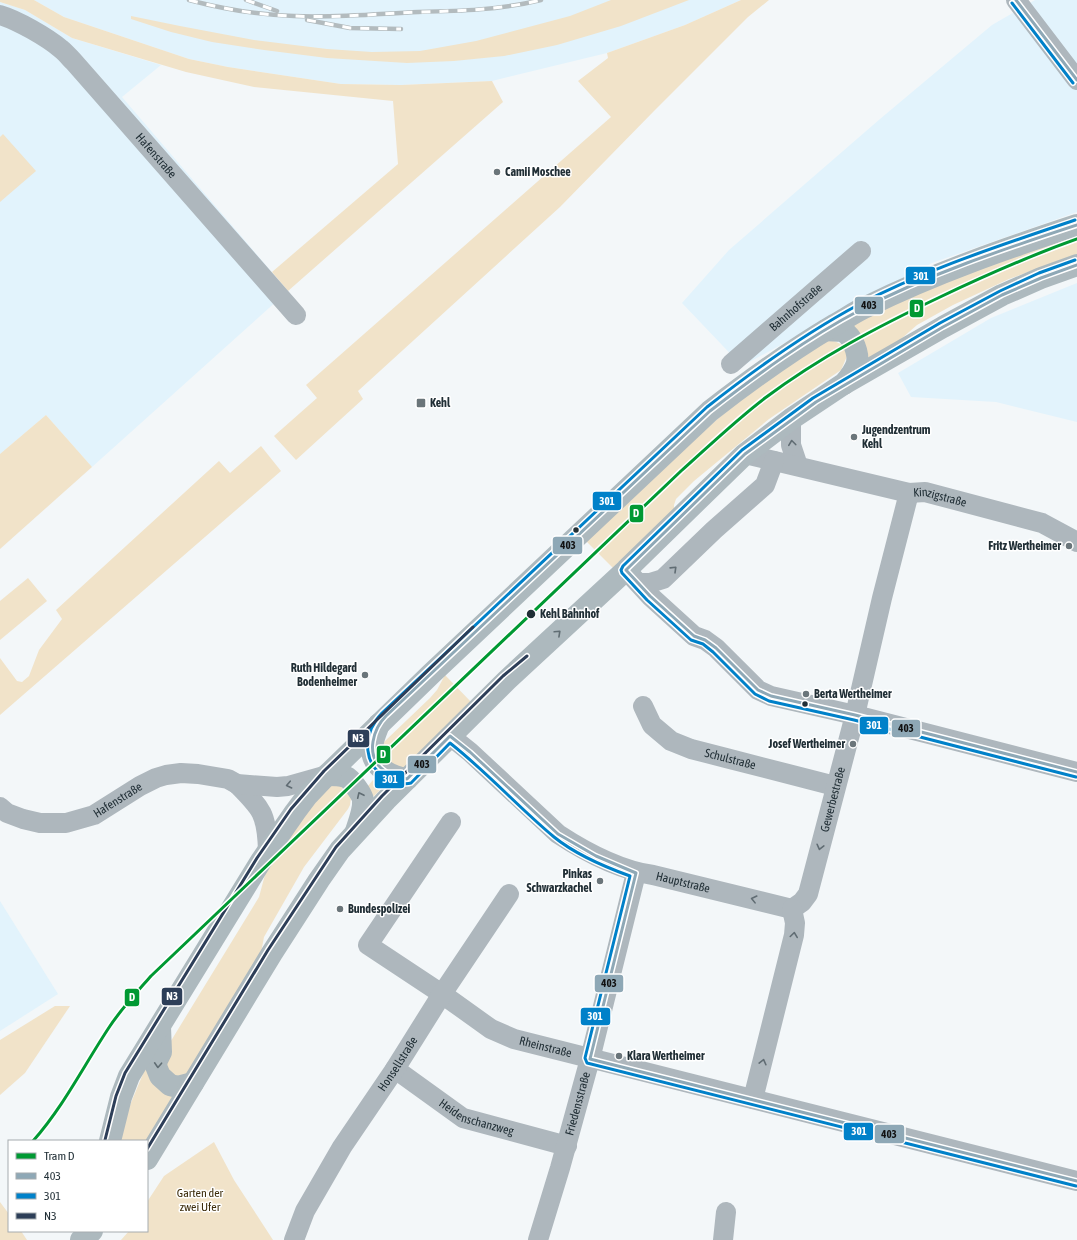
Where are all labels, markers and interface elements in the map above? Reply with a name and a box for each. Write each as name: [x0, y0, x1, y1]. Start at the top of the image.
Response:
street label: Hafenstraße: [133, 130, 179, 181]
place label: Camii Moschee: [505, 165, 571, 179]
marker: Camii Moschee: [492, 167, 502, 177]
line badge: 301: [905, 266, 936, 285]
text: 301: [913, 270, 929, 282]
street label: Bahnhofstraße: [767, 281, 825, 334]
line badge: 403: [854, 296, 884, 315]
text: 403: [860, 299, 877, 311]
line badge: D: [909, 299, 924, 318]
text: D: [914, 302, 920, 314]
place label: Kehl: [430, 396, 451, 410]
marker: Kehl: [415, 397, 427, 409]
place label: Jugendzentrum Kehl: [861, 423, 931, 451]
marker: Jugendzentrum Kehl: [849, 432, 859, 442]
one-way arrow: [788, 440, 797, 446]
street label: Kinzigstraße: [913, 485, 968, 510]
line badge: 301: [592, 491, 622, 511]
text: 301: [599, 495, 615, 507]
line badge: D: [629, 504, 644, 523]
text: D: [633, 507, 639, 519]
unlabelled marker: [571, 525, 581, 535]
line badge: 403: [552, 536, 583, 555]
text: 403: [559, 539, 576, 551]
place label: Fritz Wertheimer: [988, 539, 1061, 553]
marker: Fritz Wertheimer: [1064, 541, 1074, 551]
one-way arrow: [669, 566, 677, 573]
place label: Kehl Bahnhof: [540, 607, 600, 621]
marker: Kehl Bahnhof: [525, 608, 537, 620]
one-way arrow: [553, 630, 561, 638]
place label: Ruth Hildegard Bodenheimer: [291, 661, 357, 689]
marker: Ruth Hildegard Bodenheimer: [360, 670, 370, 680]
place label: Berta Wertheimer: [814, 687, 892, 701]
marker: Berta Wertheimer: [801, 689, 811, 699]
unlabelled marker: [800, 699, 810, 709]
line badge: 301: [859, 716, 889, 735]
text: 301: [866, 719, 882, 731]
line badge: 403: [891, 719, 921, 738]
text: 403: [897, 722, 914, 734]
line badge: N3: [347, 729, 370, 748]
text: N3: [352, 732, 364, 744]
place label: Josef Wertheimer: [768, 737, 845, 751]
marker: Josef Wertheimer: [848, 739, 858, 749]
line badge: D: [376, 745, 391, 764]
street label: Schulstraße: [703, 746, 757, 772]
text: D: [380, 748, 386, 760]
line badge: 403: [407, 755, 437, 774]
text: 403: [413, 758, 430, 770]
street label: Gewerbestraße: [818, 765, 848, 833]
line badge: 301: [374, 770, 405, 789]
text: 301: [382, 773, 398, 785]
street label: Hafenstraße: [91, 779, 145, 821]
one-way arrow: [286, 780, 293, 788]
one-way arrow: [357, 791, 365, 799]
one-way arrow: [816, 843, 825, 850]
place label: Pinkas Schwarzkachel: [526, 867, 593, 895]
street label: Hauptstraße: [654, 869, 711, 896]
marker: Pinkas Schwarzkachel: [595, 876, 605, 886]
one-way arrow: [751, 896, 758, 904]
place label: Bundespolizei: [348, 902, 411, 916]
marker: Bundespolizei: [335, 904, 345, 914]
one-way arrow: [789, 932, 798, 938]
line badge: 403: [594, 974, 624, 993]
text: 403: [600, 977, 617, 989]
line badge: N3: [161, 987, 183, 1006]
line badge: D: [124, 988, 140, 1007]
text: N3: [166, 990, 178, 1002]
text: D: [129, 991, 135, 1003]
line badge: 301: [580, 1007, 611, 1026]
text: 301: [587, 1010, 603, 1022]
street label: Honsellstraße: [375, 1034, 421, 1094]
street label: Rheinstraße: [518, 1034, 573, 1060]
place label: Klara Wertheimer: [627, 1049, 705, 1063]
marker: Klara Wertheimer: [614, 1051, 624, 1061]
one-way arrow: [758, 1058, 766, 1065]
one-way arrow: [153, 1061, 162, 1068]
street label: Friedensstraße: [562, 1070, 593, 1137]
street label: Heidenschanzweg: [436, 1096, 516, 1139]
line badge: 301: [843, 1122, 874, 1141]
line badge: 403: [874, 1124, 905, 1144]
text: 301: [851, 1125, 867, 1137]
text: 403: [880, 1128, 897, 1140]
legend: [8, 1140, 148, 1232]
text: Tram D: [44, 1149, 75, 1163]
text: 403: [44, 1169, 61, 1183]
park label: Garten der zwei Ufer: [177, 1186, 224, 1214]
text: 301: [44, 1189, 61, 1203]
text: N3: [44, 1209, 57, 1223]

